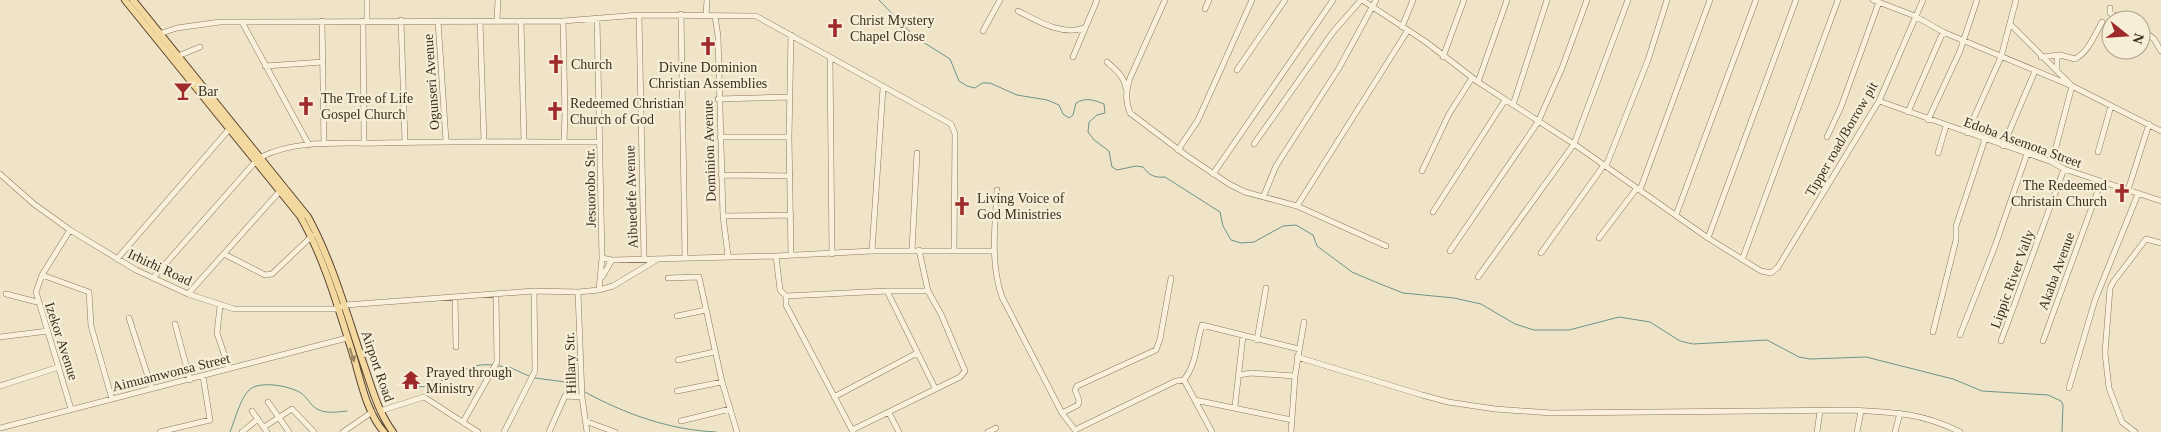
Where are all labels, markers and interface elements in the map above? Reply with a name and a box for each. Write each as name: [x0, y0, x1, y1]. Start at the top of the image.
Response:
north arrow: [2101, 10, 2151, 60]
place label: Christ Mystery Chapel Close: [850, 13, 934, 44]
church icon: Christ Mystery Chapel Close: [824, 17, 846, 39]
text: N: [2129, 32, 2147, 46]
street label: Ogunseri Avenue: [421, 33, 442, 131]
church icon: Divine Dominion Christian Assemblies: [697, 35, 719, 57]
church icon: Church: [545, 53, 567, 75]
place label: Church: [571, 57, 612, 72]
place label: Divine Dominion Christian Assemblies: [649, 60, 767, 91]
street label: Tipper road/Borrow pit: [1802, 79, 1881, 199]
bar icon: Bar: [172, 80, 194, 102]
place label: Bar: [198, 84, 219, 99]
place label: The Tree of Life Gospel Church: [321, 91, 413, 122]
church icon: The Tree of Life Gospel Church: [295, 95, 317, 117]
place label: Redeemed Christian Church of God: [570, 96, 684, 127]
church icon: Redeemed Christian Church of God: [544, 100, 566, 122]
street label: Dominion Avenue: [700, 100, 719, 202]
street label: Edoba Asemota Street: [1962, 114, 2084, 171]
street label: Aibuedefe Avenue: [622, 145, 641, 249]
street label: Jesuorobo Str.: [582, 148, 599, 228]
place label: The Redeemed Christain Church: [2011, 178, 2107, 209]
church icon: The Redeemed Christain Church: [2111, 182, 2133, 204]
place label: Living Voice of God Ministries: [977, 191, 1065, 222]
church icon: Living Voice of God Ministries: [951, 195, 973, 217]
street label: Lippic River Vally: [1988, 228, 2037, 331]
street label: Akaba Avenue: [2035, 230, 2078, 312]
street label: Irhirhi Road: [125, 246, 194, 289]
street label: Izekor Avenue: [42, 300, 81, 382]
street label: Airport Road: [358, 329, 397, 404]
street label: Hillary Str.: [562, 332, 579, 394]
one-way arrow: [349, 347, 357, 362]
street label: Aimuamwonsa Street: [111, 351, 232, 394]
place label: Prayed through Ministry: [426, 365, 512, 396]
temple icon: Prayed through Ministry: [400, 369, 422, 391]

